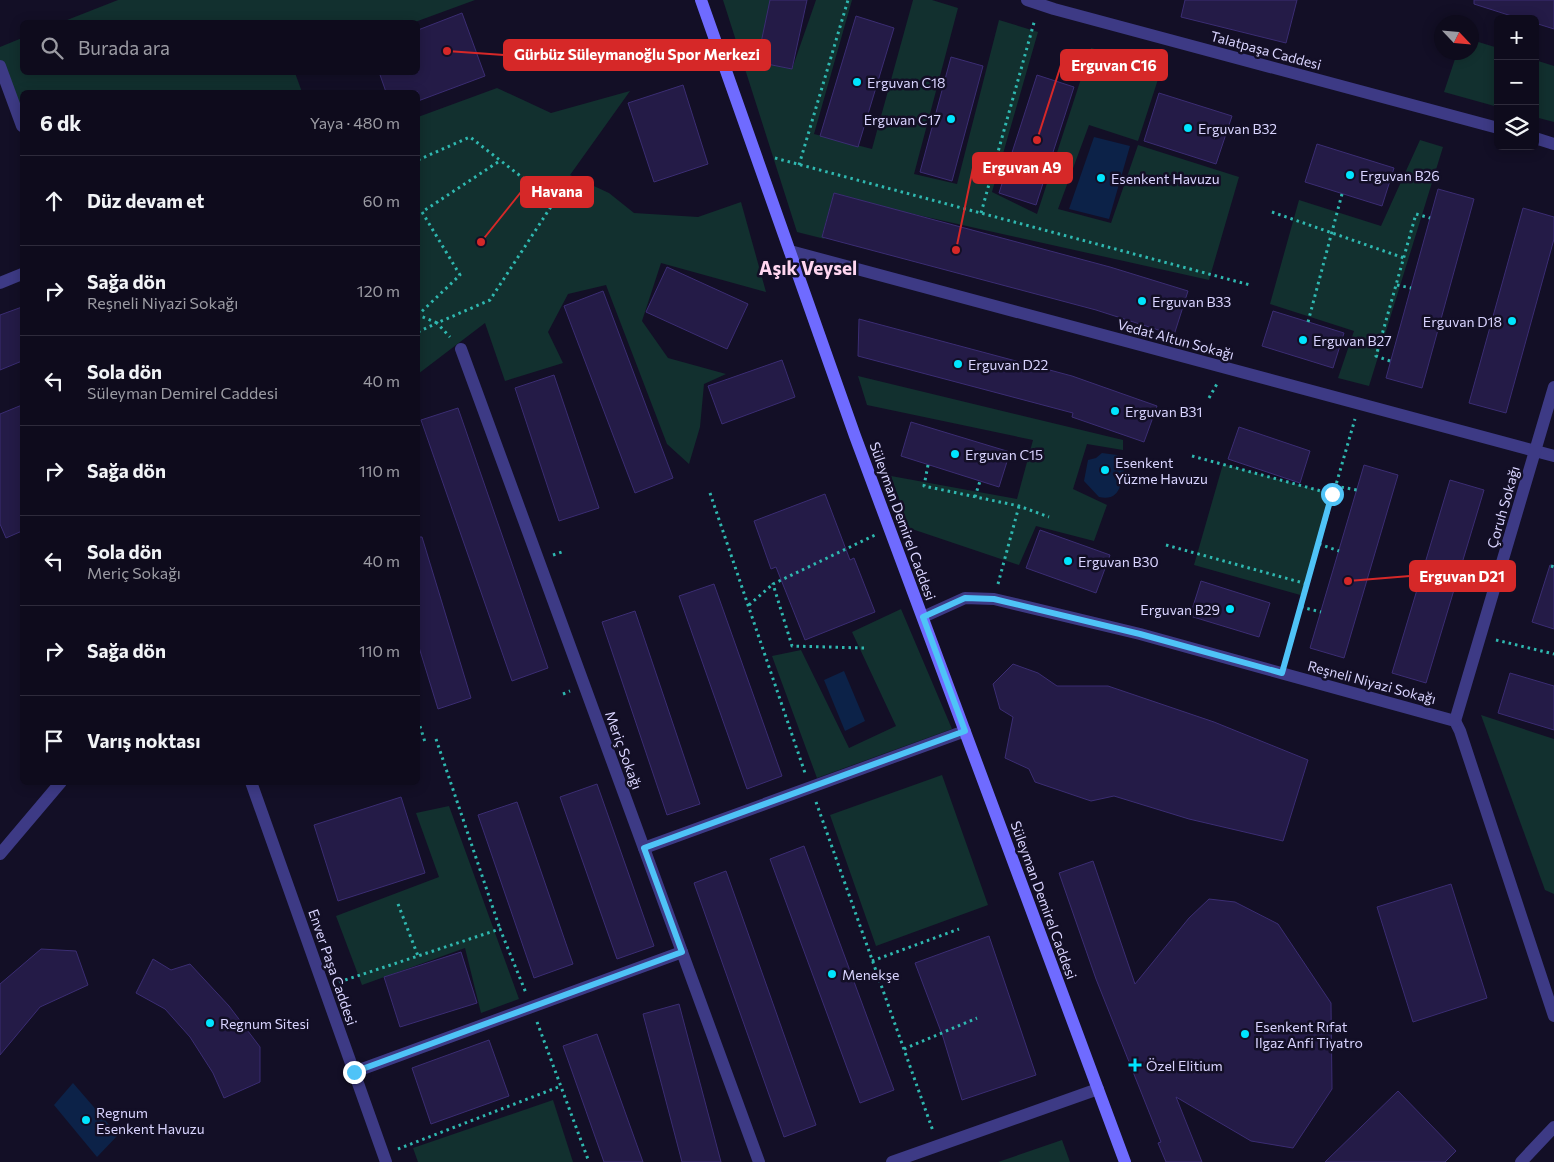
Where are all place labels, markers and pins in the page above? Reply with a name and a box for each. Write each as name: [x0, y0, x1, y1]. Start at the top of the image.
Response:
callout: Gürbüz Süleymanoğlu Spor Merkezi: [504, 40, 770, 70]
callout: Erguvan C16: [1061, 50, 1167, 80]
place label: Erguvan C18: [867, 74, 945, 91]
marker: Erguvan C18: [851, 76, 863, 88]
place label: Erguvan C17: [864, 111, 941, 128]
marker: Erguvan C17: [945, 113, 957, 125]
place label: Erguvan B32: [1198, 120, 1277, 137]
marker: Erguvan B32: [1182, 122, 1194, 134]
callout: Erguvan A9: [973, 153, 1072, 183]
place label: Erguvan B26: [1360, 167, 1440, 184]
marker: Erguvan B26: [1344, 169, 1356, 181]
place label: Esenkent Havuzu: [1111, 170, 1220, 187]
marker: Esenkent Havuzu: [1095, 172, 1107, 184]
callout: Havana: [521, 177, 593, 207]
place label: Erguvan B33: [1152, 293, 1231, 310]
marker: Erguvan B33: [1136, 295, 1148, 307]
place label: Erguvan D18: [1423, 313, 1502, 330]
marker: Erguvan D18: [1506, 315, 1518, 327]
place label: Erguvan B27: [1313, 332, 1392, 349]
marker: Erguvan B27: [1297, 334, 1309, 346]
place label: Erguvan D22: [968, 356, 1048, 373]
marker: Erguvan D22: [952, 358, 964, 370]
place label: Erguvan B31: [1125, 403, 1202, 420]
marker: Erguvan B31: [1109, 405, 1121, 417]
place label: Erguvan C15: [965, 446, 1043, 463]
marker: Erguvan C15: [949, 448, 961, 460]
place label: Esenkent Yüzme Havuzu: [1115, 454, 1208, 487]
marker: Esenkent Yüzme Havuzu: [1099, 464, 1111, 476]
place label: Erguvan B30: [1078, 553, 1159, 570]
marker: Erguvan B30: [1062, 555, 1074, 567]
callout: Erguvan D21: [1410, 561, 1515, 591]
place label: Erguvan B29: [1140, 601, 1220, 618]
marker: Erguvan B29: [1224, 603, 1236, 615]
place label: Menekşe: [842, 966, 900, 983]
marker: Menekşe: [826, 968, 838, 980]
place label: Regnum Sitesi: [220, 1015, 309, 1032]
marker: Regnum Sitesi: [204, 1017, 216, 1029]
place label: Esenkent Rıfat Ilgaz Anfi Tiyatro: [1255, 1018, 1363, 1051]
marker: Esenkent Rıfat Ilgaz Anfi Tiyatro: [1239, 1028, 1251, 1040]
place label: Özel Elitium: [1146, 1057, 1223, 1074]
marker: Özel Elitium: [1128, 1058, 1142, 1072]
place label: Regnum Esenkent Havuzu: [96, 1104, 205, 1137]
marker: Regnum Esenkent Havuzu: [80, 1114, 92, 1126]

